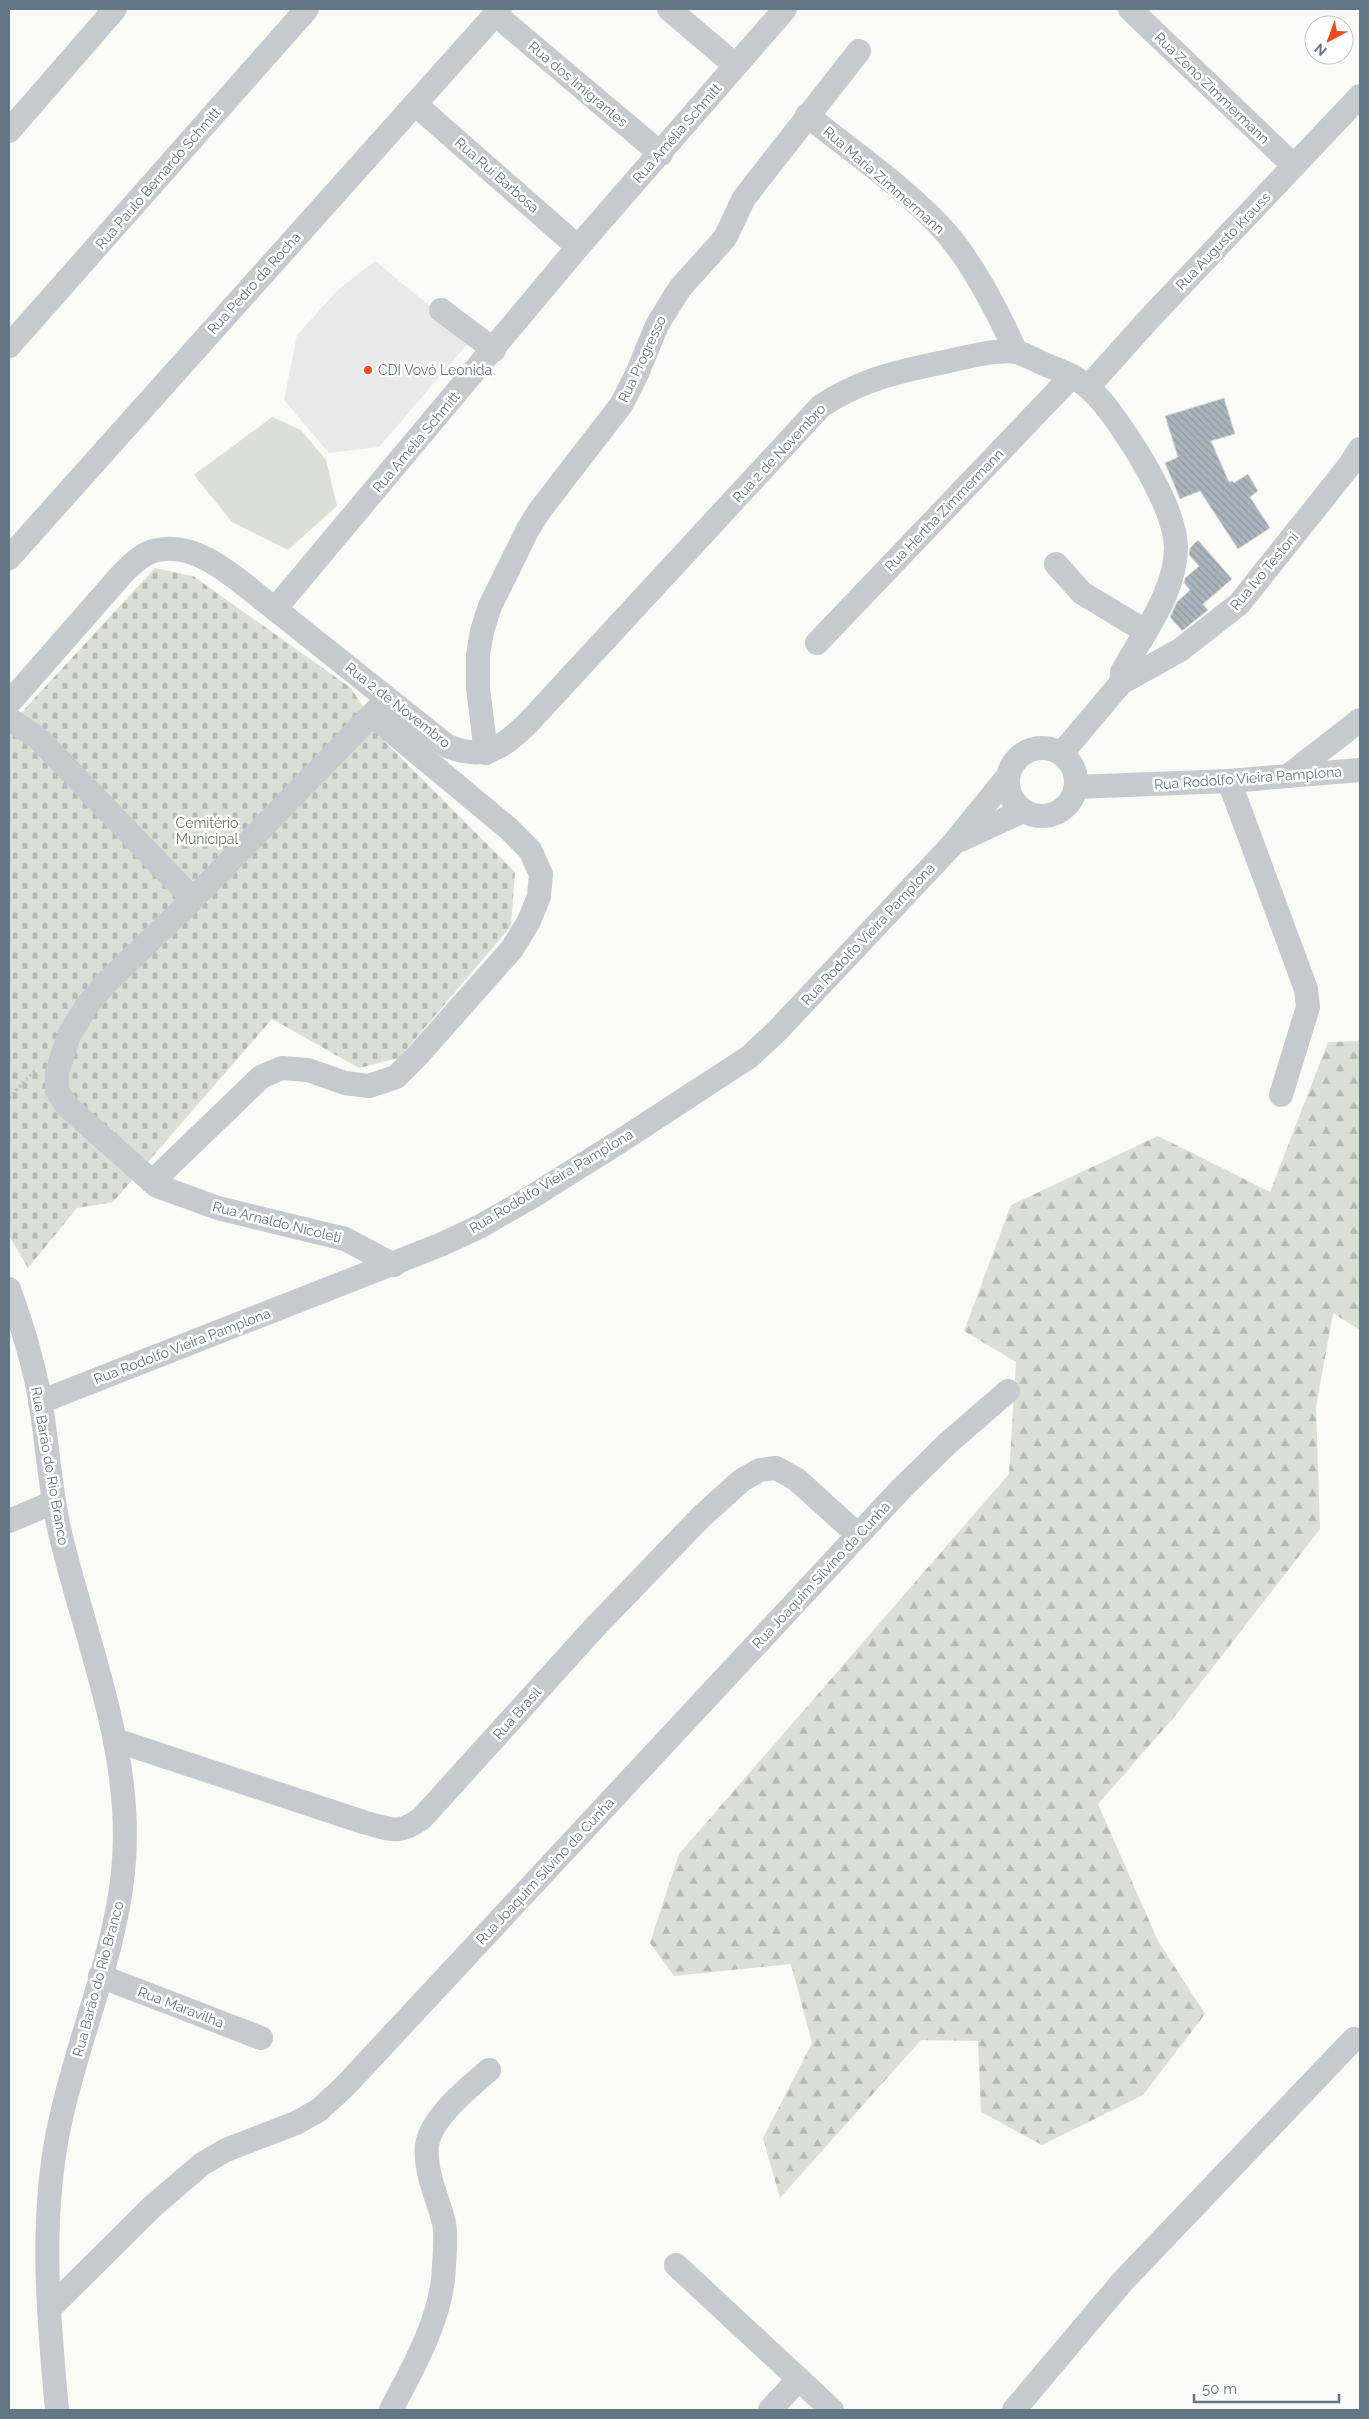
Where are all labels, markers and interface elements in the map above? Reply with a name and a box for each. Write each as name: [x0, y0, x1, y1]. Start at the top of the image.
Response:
north arrow: [1304, 15, 1354, 65]
street label: Rua Zeno Zimmermann: [1151, 29, 1273, 147]
street label: Rua dos Imigrantes: [525, 38, 631, 130]
text: N: [1311, 40, 1330, 59]
street label: Rua Amélia Schmitt: [630, 80, 725, 186]
street label: Rua Paulo Bernardo Schmitt: [92, 104, 224, 252]
street label: Rua Maria Zimmermann: [820, 123, 948, 237]
street label: Rua Rui Barbosa: [452, 134, 542, 216]
street label: Rua Augusto Krauss: [1172, 189, 1274, 293]
street label: Rua Pedro da Rocha: [204, 229, 304, 337]
street label: Rua Progresso: [615, 313, 669, 405]
place label: CDI Vovó Leonida: [378, 362, 492, 378]
marker: CDI Vovó Leonida: [362, 364, 374, 376]
street label: Rua Amélia Schmitt: [369, 388, 463, 496]
street label: Rua 2 de Novembro: [729, 401, 829, 505]
street label: Rua Hertha Zimmermann: [881, 446, 1007, 574]
street label: Rua Ivo Testoni: [1227, 529, 1301, 613]
street label: Rua 2 de Novembro: [342, 659, 454, 751]
street label: Rua Rodolfo Vieira Pamplona: [1154, 763, 1342, 793]
park label: Cemitério Municipal: [176, 815, 239, 847]
street label: Rua Rodolfo Vieira Pamplona: [798, 860, 938, 1008]
street label: Rua Rodolfo Vieira Pamplona: [466, 1126, 636, 1236]
street label: Rua Arnaldo Nicoleti: [211, 1198, 343, 1246]
street label: Rua Rodolfo Vieira Pamplona: [91, 1305, 273, 1387]
street label: Rua Barão do Rio Branco: [28, 1386, 72, 1546]
street label: Rua Joaquim Silvino da Cunha: [749, 1498, 893, 1652]
street label: Rua Brasil: [490, 1684, 544, 1742]
street label: Rua Joaquim Silvino da Cunha: [473, 1794, 617, 1948]
street label: Rua Barão do Rio Branco: [70, 1899, 126, 2059]
street label: Rua Maravilha: [136, 1983, 226, 2031]
scale bar: [1194, 2372, 1339, 2404]
text: 50 m: [1202, 2380, 1237, 2398]

